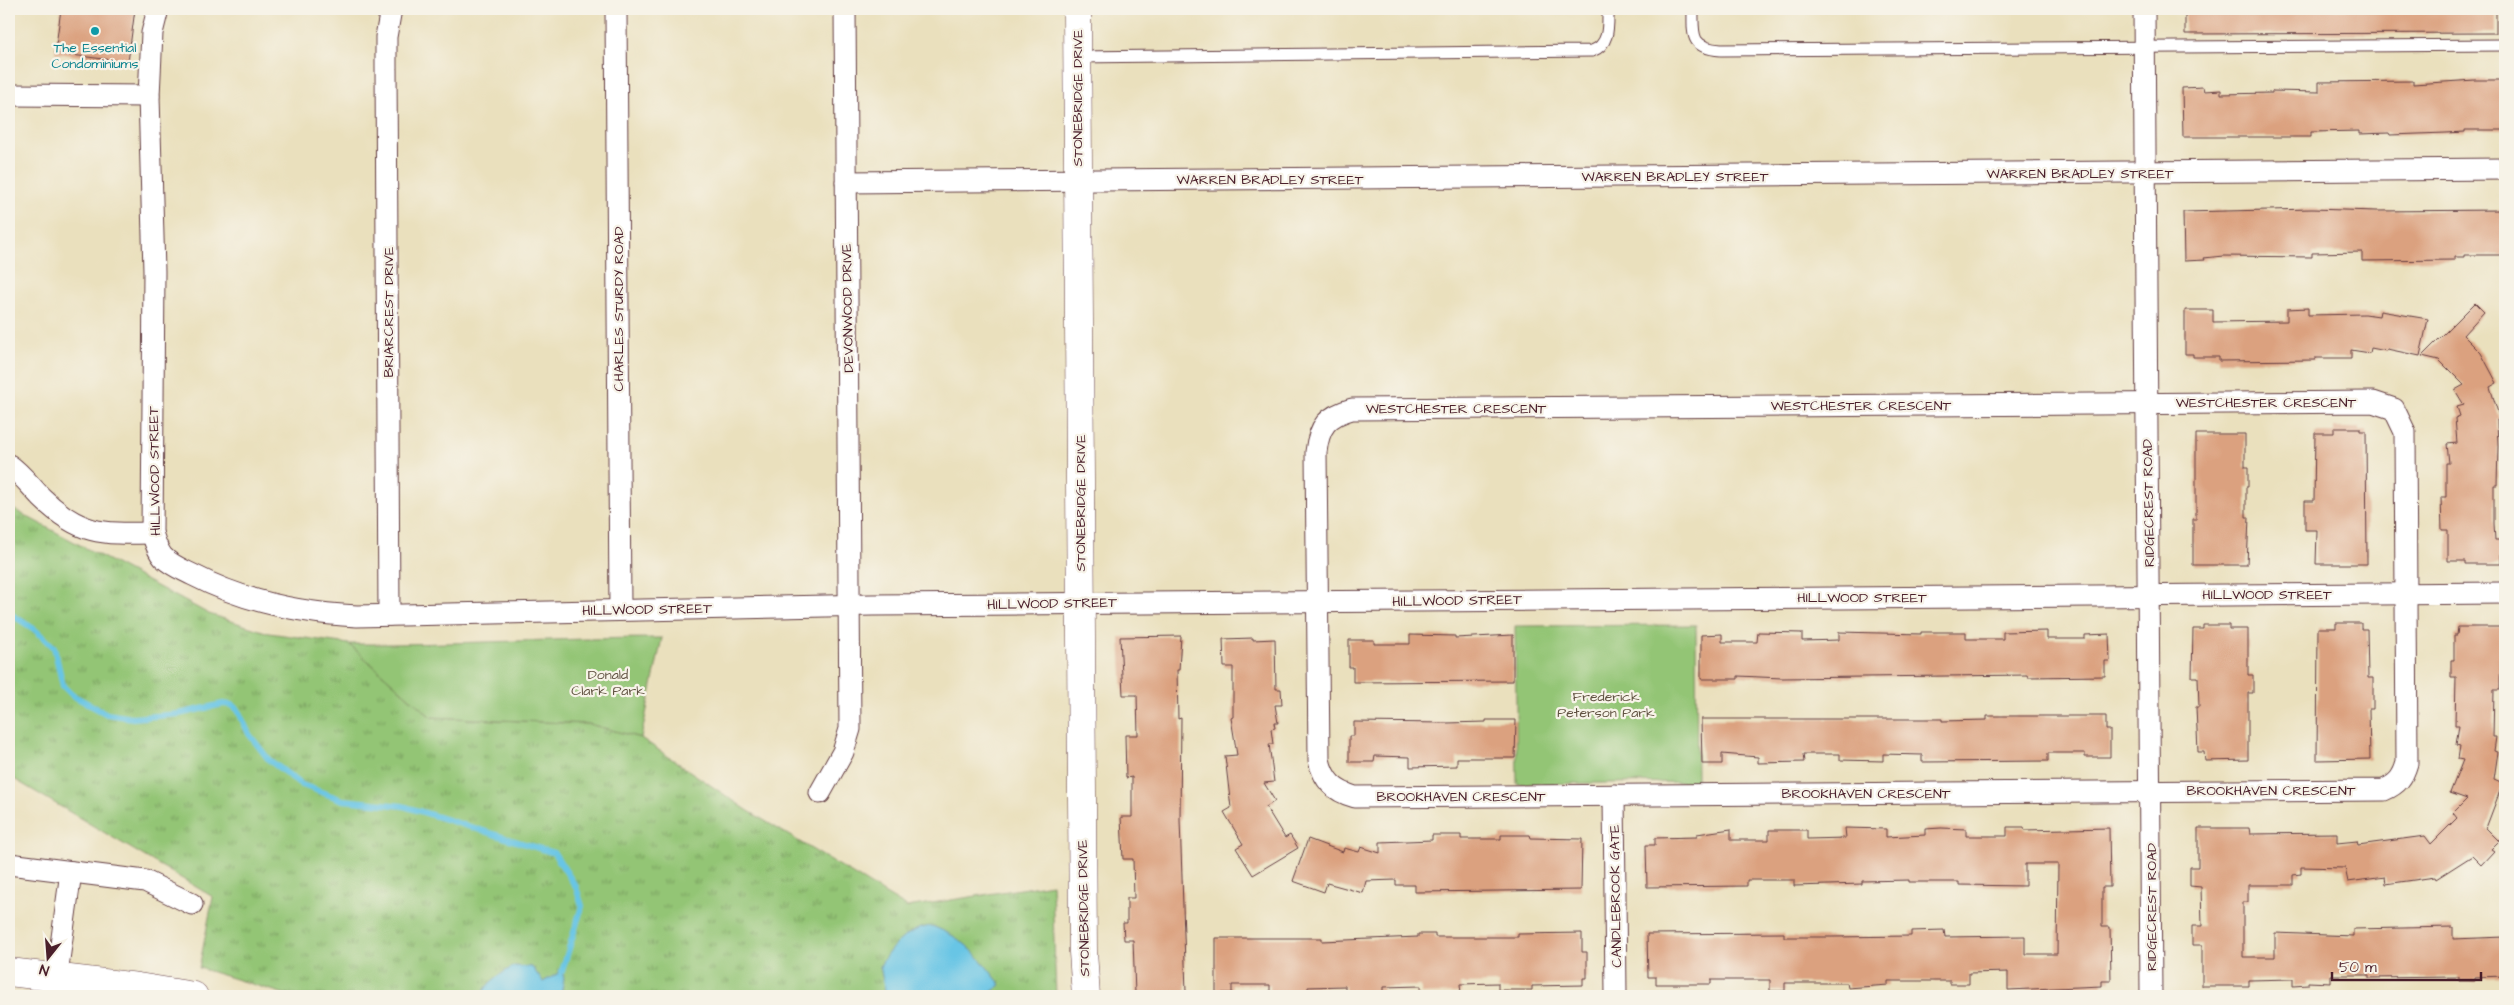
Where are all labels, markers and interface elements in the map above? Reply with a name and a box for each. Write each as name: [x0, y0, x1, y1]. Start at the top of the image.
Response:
marker: The Essential Condominiums: [89, 25, 101, 37]
street label: STONEBRIDGE DRIVE: [1068, 29, 1088, 167]
place label: The Essential Condominiums: [51, 38, 139, 74]
street label: WARREN BRADLEY STREET: [1987, 164, 2174, 184]
street label: WARREN BRADLEY STREET: [1582, 167, 1769, 187]
street label: WARREN BRADLEY STREET: [1177, 170, 1364, 190]
street label: CHARLES STURDY ROAD: [609, 226, 629, 392]
street label: DEVONWOOD DRIVE: [837, 243, 859, 373]
street label: BRIARCREST DRIVE: [379, 246, 399, 377]
street label: WESTCHESTER CRESCENT: [2176, 393, 2356, 413]
street label: WESTCHESTER CRESCENT: [1771, 396, 1951, 416]
street label: WESTCHESTER CRESCENT: [1366, 399, 1546, 419]
street label: HILLWOOD STREET: [144, 406, 166, 536]
street label: STONEBRIDGE DRIVE: [1071, 434, 1091, 572]
street label: RIDGECREST ROAD: [2138, 439, 2160, 567]
street label: HILLWOOD STREET: [2202, 585, 2332, 605]
street label: HILLWOOD STREET: [1797, 588, 1927, 608]
street label: HILLWOOD STREET: [1392, 590, 1522, 612]
street label: HILLWOOD STREET: [987, 593, 1117, 615]
street label: HILLWOOD STREET: [582, 599, 712, 621]
park label: Donald Clark Park: [571, 665, 645, 701]
park label: Frederick Peterson Park: [1557, 687, 1655, 723]
street label: BROOKHAVEN CRESCENT: [2187, 781, 2356, 801]
street label: BROOKHAVEN CRESCENT: [1782, 784, 1951, 804]
street label: BROOKHAVEN CRESCENT: [1377, 787, 1546, 807]
street label: CANDLEBROOK GATE: [1605, 824, 1627, 968]
street label: STONEBRIDGE DRIVE: [1073, 839, 1095, 977]
street label: RIDGECREST ROAD: [2142, 843, 2162, 971]
north arrow: [22, 932, 72, 982]
scale bar: [2332, 950, 2480, 982]
text: 50 m: [2339, 957, 2377, 978]
text: N: [37, 959, 52, 980]

